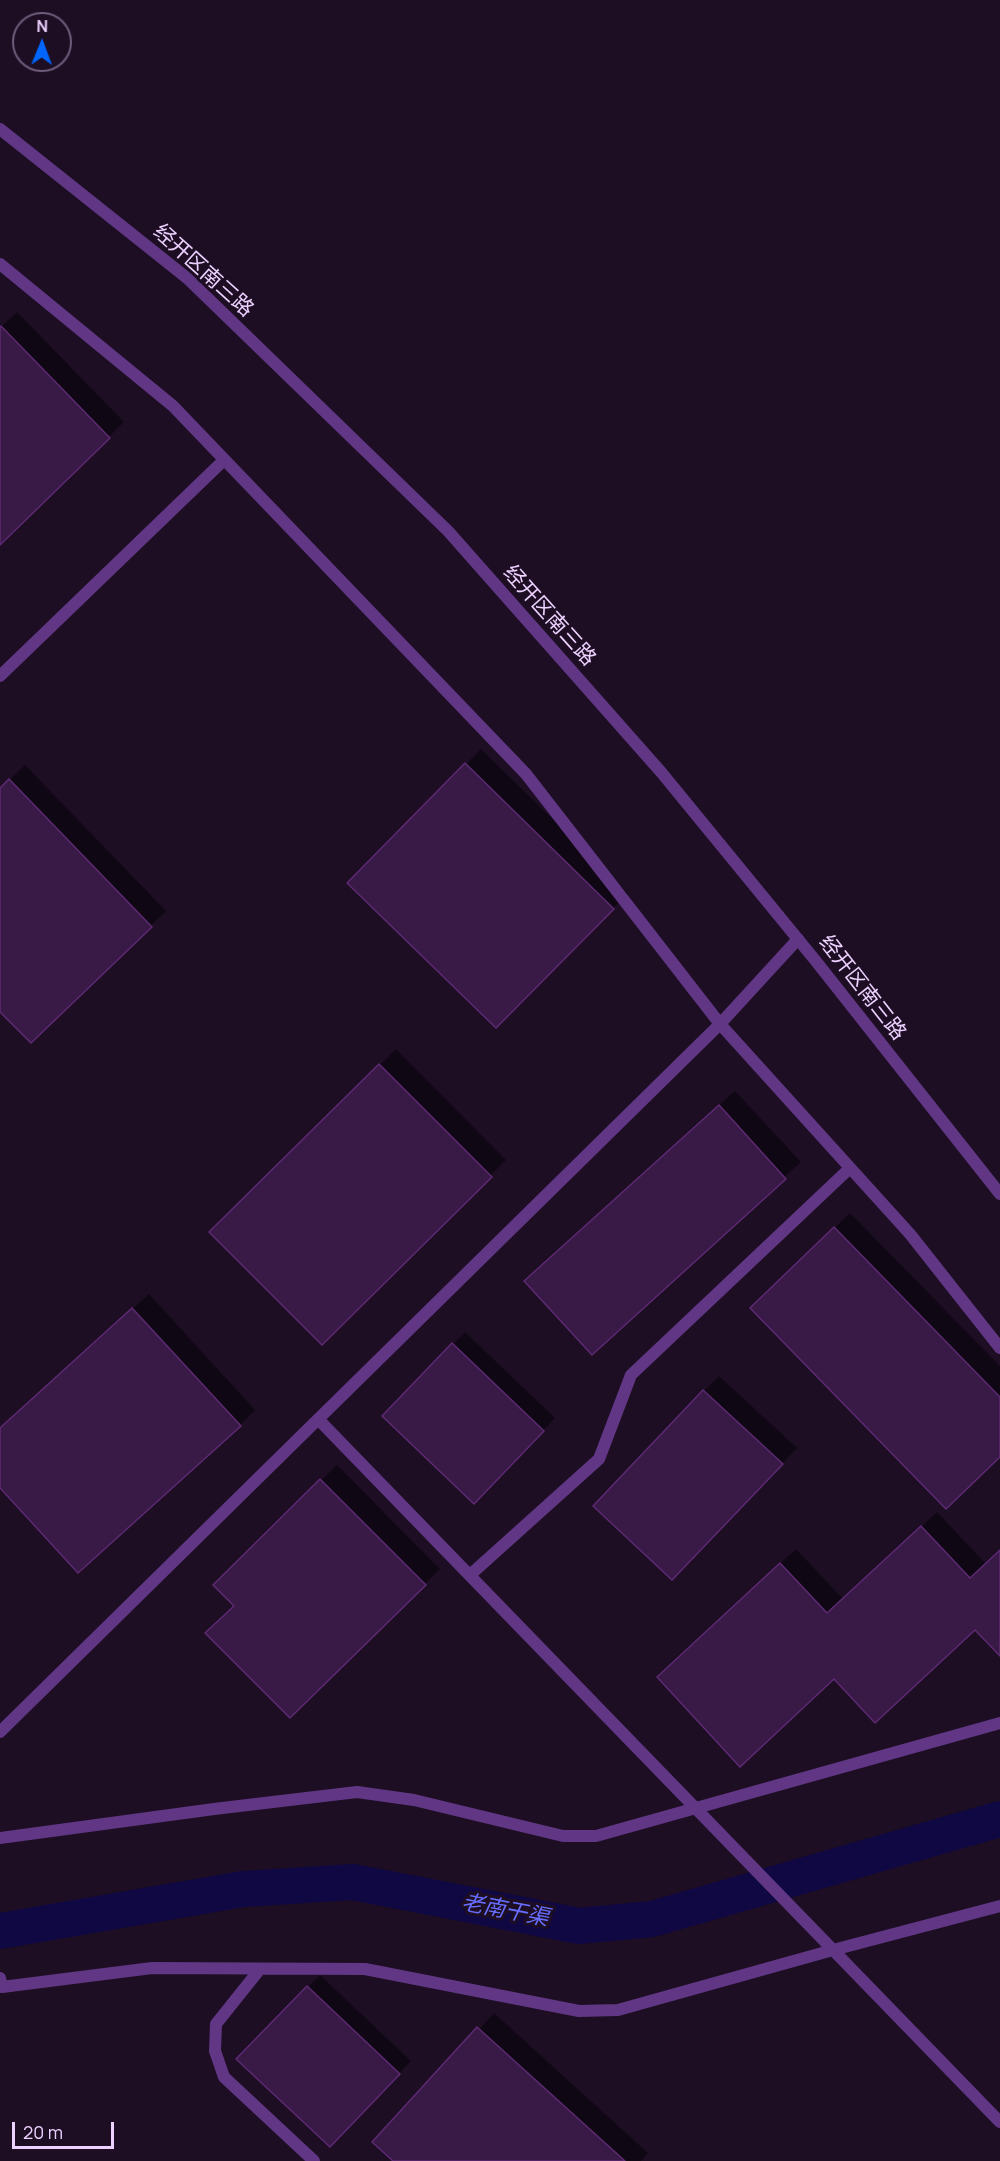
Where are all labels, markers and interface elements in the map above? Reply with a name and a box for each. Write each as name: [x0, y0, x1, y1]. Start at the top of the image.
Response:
north arrow: [12, 12, 72, 72]
text: N: [36, 15, 48, 37]
street label: 经开区南三路: [148, 219, 258, 323]
street label: 经开区南三路: [497, 561, 601, 671]
street label: 经开区南三路: [813, 931, 911, 1045]
water label: 老南干渠: [459, 1890, 551, 1932]
scale bar: [15, 2110, 117, 2148]
text: 20 m: [23, 2120, 63, 2144]

